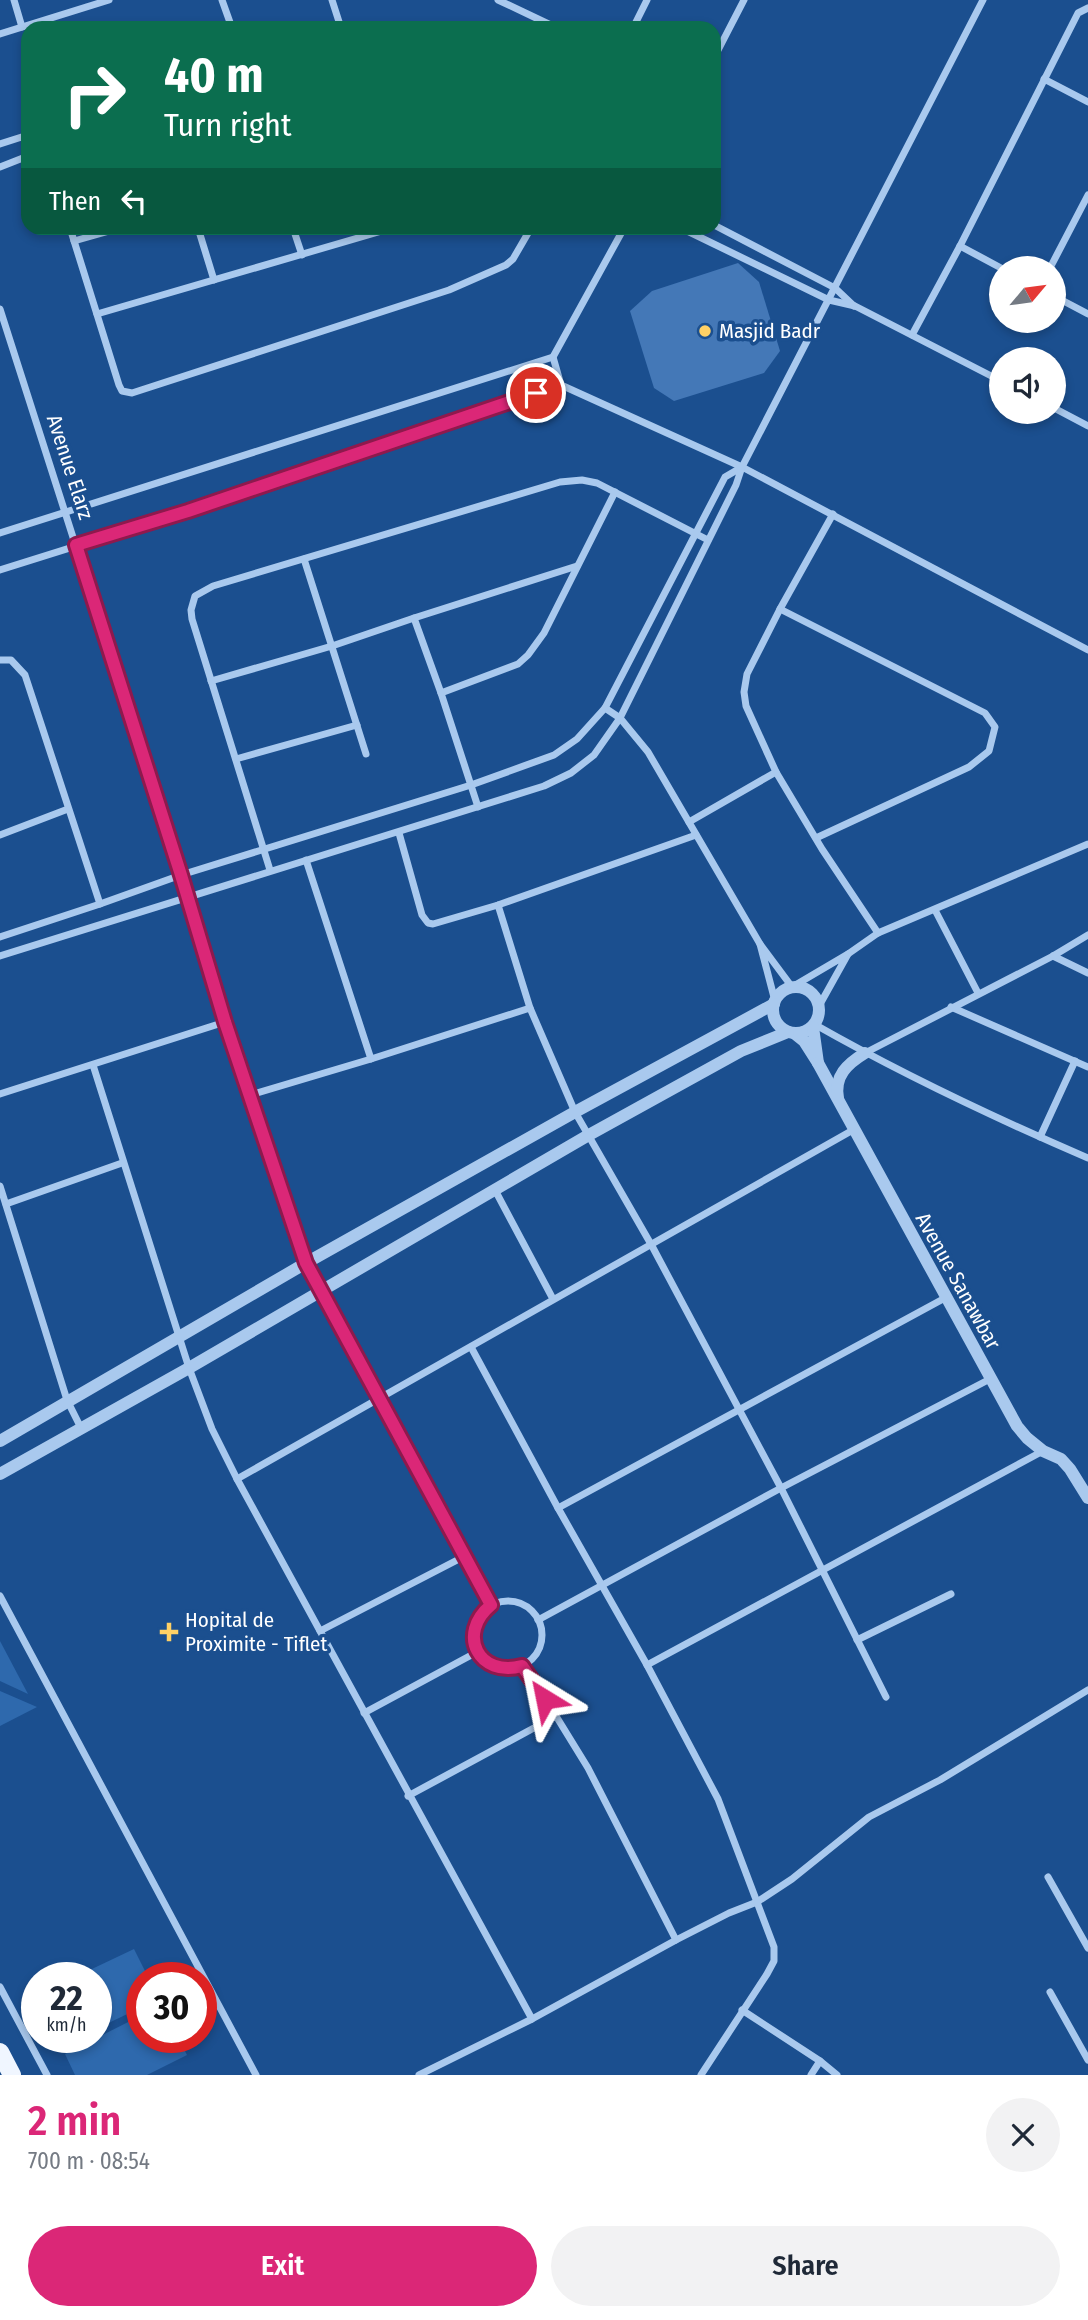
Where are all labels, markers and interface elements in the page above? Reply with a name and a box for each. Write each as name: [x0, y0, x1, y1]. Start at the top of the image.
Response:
text: 40 m: [164, 46, 264, 105]
icon: right: [49, 49, 140, 140]
text: Turn right: [164, 106, 291, 144]
icon: left: [115, 182, 153, 220]
text: Then: [49, 186, 101, 217]
north arrow: [989, 256, 1066, 332]
map controls: [989, 256, 1066, 424]
place label: Masjid Badr: [719, 318, 821, 344]
marker: Masjid Badr: [697, 323, 713, 339]
button: sound: [989, 347, 1066, 424]
pin: [506, 363, 566, 423]
icon: arrive: [517, 374, 555, 412]
street label: Avenue Elarz: [41, 411, 99, 523]
street label: Avenue Sanawbar: [910, 1208, 1007, 1355]
place label: Hopital de Proximite - Tiflet: [185, 1607, 327, 1657]
marker: Hopital de Proximite - Tiflet: [159, 1622, 179, 1642]
position arrow: [508, 1662, 582, 1736]
speed limit sign: 30: [126, 1962, 217, 2053]
text: 22: [50, 1977, 83, 2019]
text: km/h: [46, 2014, 87, 2036]
text: 2 min: [28, 2096, 121, 2146]
button: close: [986, 2098, 1060, 2172]
text: 700 m · 08:54: [28, 2147, 150, 2175]
button: Exit: [28, 2226, 537, 2306]
button: Share: [551, 2226, 1060, 2306]

